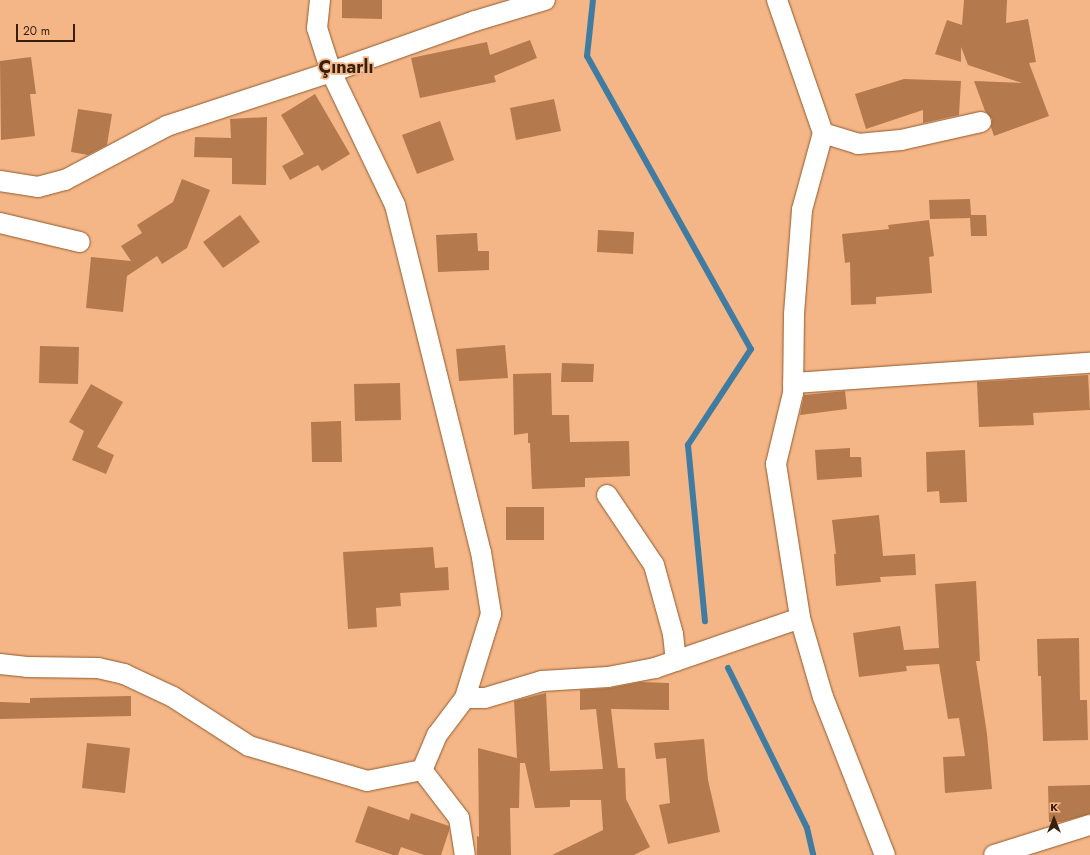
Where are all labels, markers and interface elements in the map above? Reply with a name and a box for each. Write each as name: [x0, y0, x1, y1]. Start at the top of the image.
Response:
scale bar: [18, 16, 77, 42]
text: 20 m: [23, 22, 50, 40]
district label: Çınarlı: [319, 56, 373, 78]
north arrow: [1034, 799, 1074, 839]
text: K: [1050, 799, 1058, 815]

